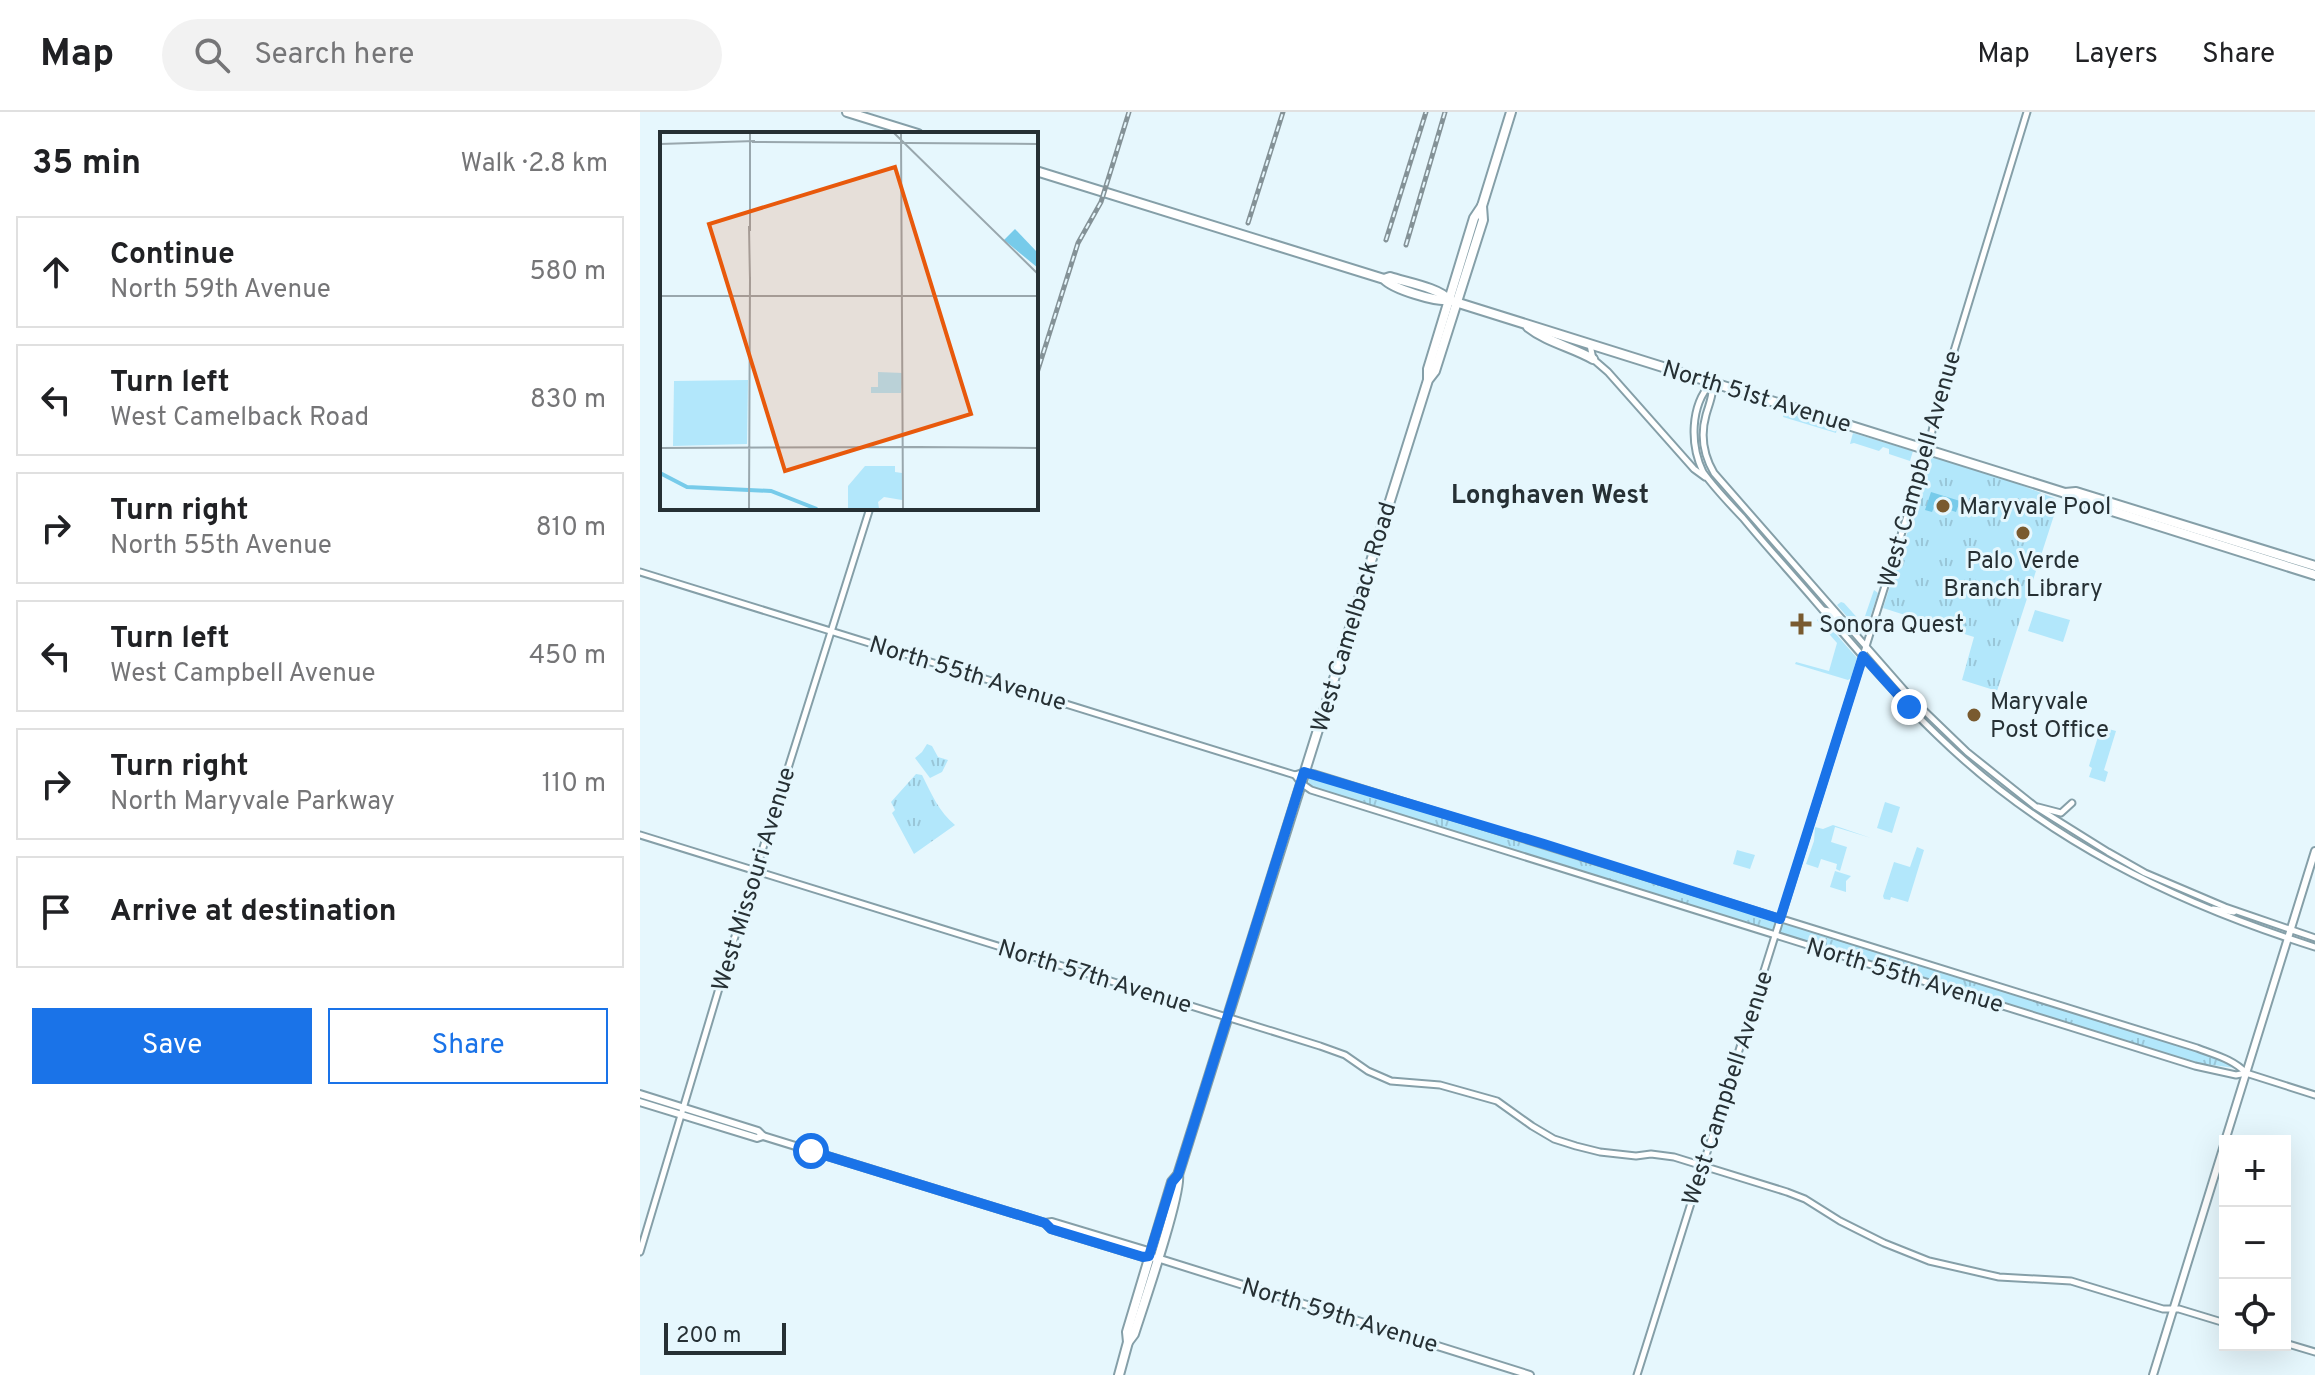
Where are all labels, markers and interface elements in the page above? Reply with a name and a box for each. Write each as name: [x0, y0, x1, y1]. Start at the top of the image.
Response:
search box: [162, 19, 722, 91]
text: Map: [40, 31, 114, 80]
icon: search: [190, 33, 234, 77]
text: Search here: [254, 37, 414, 74]
text: Map: [1977, 37, 2030, 73]
text: Layers: [2074, 37, 2158, 73]
text: Share: [2202, 37, 2275, 73]
inset map: [660, 132, 1038, 510]
text: 35 min: [32, 143, 141, 186]
text: Walk · 2.8 km: [461, 148, 608, 181]
text: Continue: [110, 237, 235, 274]
icon: ahead: [34, 250, 78, 294]
text: 580 m: [529, 256, 606, 289]
text: North 59th Avenue: [110, 274, 331, 307]
street label: West Campbell Avenue: [1873, 348, 1969, 591]
street label: North 51st Avenue: [1658, 355, 1855, 441]
text: Turn left: [110, 365, 230, 402]
icon: left: [34, 378, 78, 422]
text: 830 m: [530, 384, 606, 417]
text: West Camelback Road: [110, 402, 369, 435]
district label: Longhaven West: [1451, 480, 1649, 513]
text: Turn right: [110, 493, 248, 530]
place label: Maryvale Pool: [1959, 493, 2111, 523]
marker: Maryvale Pool: [1934, 497, 1952, 515]
street label: West Camelback Road: [1306, 499, 1404, 736]
icon: right: [34, 506, 78, 550]
text: 810 m: [536, 512, 606, 545]
marker: Palo Verde Branch Library: [2014, 524, 2032, 542]
text: North 55th Avenue: [110, 530, 332, 563]
place label: Palo Verde Branch Library: [1943, 547, 2103, 605]
place label: Sonora Quest: [1819, 611, 1964, 641]
marker: Sonora Quest: [1790, 613, 1812, 635]
text: Turn left: [110, 621, 230, 658]
street label: North 55th Avenue: [865, 631, 1070, 719]
icon: left: [34, 634, 78, 678]
text: 450 m: [529, 640, 606, 673]
text: West Campbell Avenue: [110, 658, 375, 691]
place label: Maryvale Post Office: [1990, 688, 2109, 746]
route end: [1891, 689, 1927, 725]
marker: Maryvale Post Office: [1965, 706, 1983, 724]
text: Turn right: [110, 749, 248, 786]
icon: right: [34, 762, 78, 806]
street label: West Missouri Avenue: [706, 764, 803, 995]
text: 110 m: [542, 768, 606, 801]
text: North Maryvale Parkway: [110, 786, 395, 819]
icon: arrive: [34, 890, 78, 934]
text: Arrive at destination: [110, 894, 396, 931]
street label: North 55th Avenue: [1802, 933, 2007, 1021]
street label: North 57th Avenue: [994, 934, 1195, 1022]
street label: West Campbell Avenue: [1677, 967, 1781, 1210]
button: Save: [32, 1008, 312, 1084]
button: Share: [328, 1008, 608, 1084]
route start: [793, 1133, 829, 1169]
map controls: [2219, 1135, 2291, 1351]
button: +: [2219, 1135, 2291, 1207]
button: −: [2219, 1207, 2291, 1279]
street label: North 59th Avenue: [1238, 1273, 1441, 1361]
button: locate: [2219, 1279, 2291, 1351]
scale bar: [664, 1319, 786, 1355]
text: 200 m: [676, 1323, 741, 1350]

